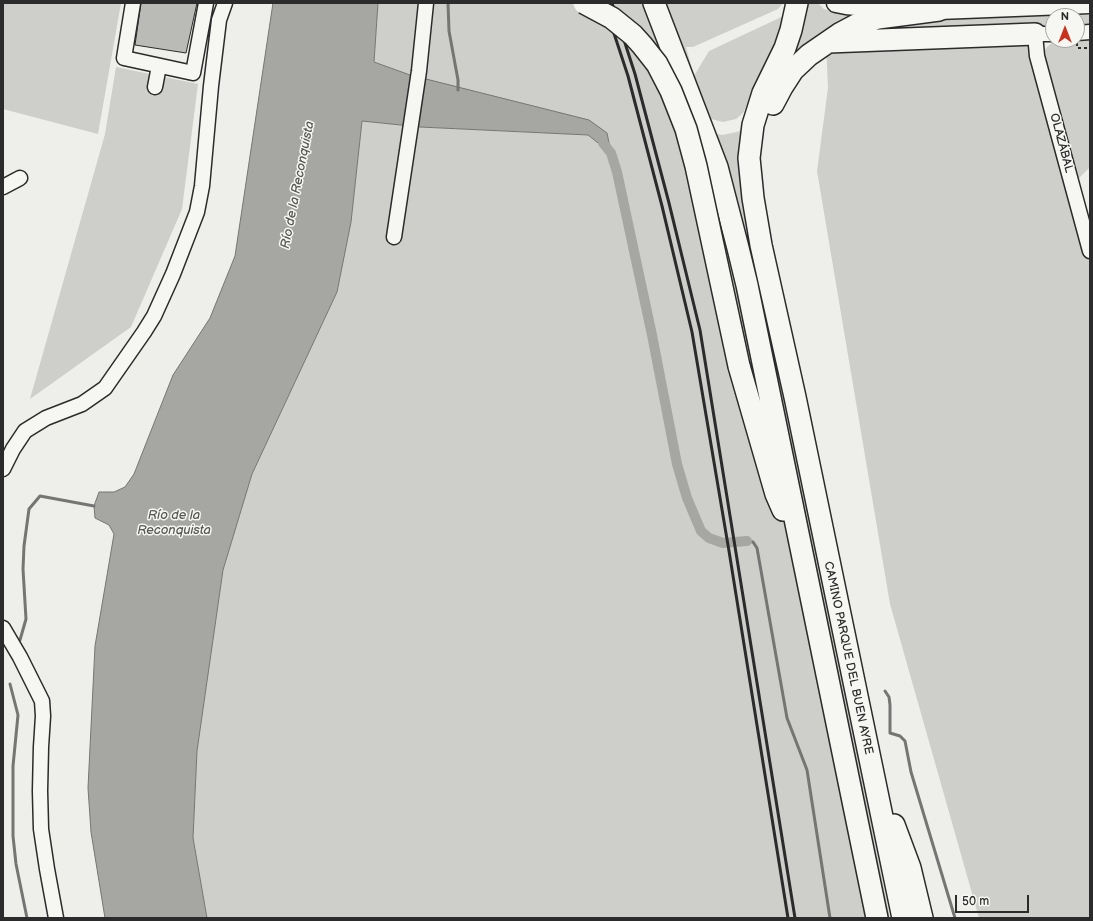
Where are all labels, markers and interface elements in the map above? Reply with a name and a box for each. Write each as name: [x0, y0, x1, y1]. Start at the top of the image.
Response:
north arrow: [1045, 8, 1085, 48]
text: N: [1061, 10, 1069, 23]
street label: OLAZÁBAL: [1046, 112, 1076, 174]
water label: Río de la Reconquista: [278, 120, 318, 250]
water label: Río de la Reconquista: [137, 508, 211, 539]
street label: CAMINO PARQUE DEL BUEN AYRE: [820, 560, 876, 756]
scale bar: [957, 887, 1031, 913]
text: 50 m: [962, 894, 989, 909]

